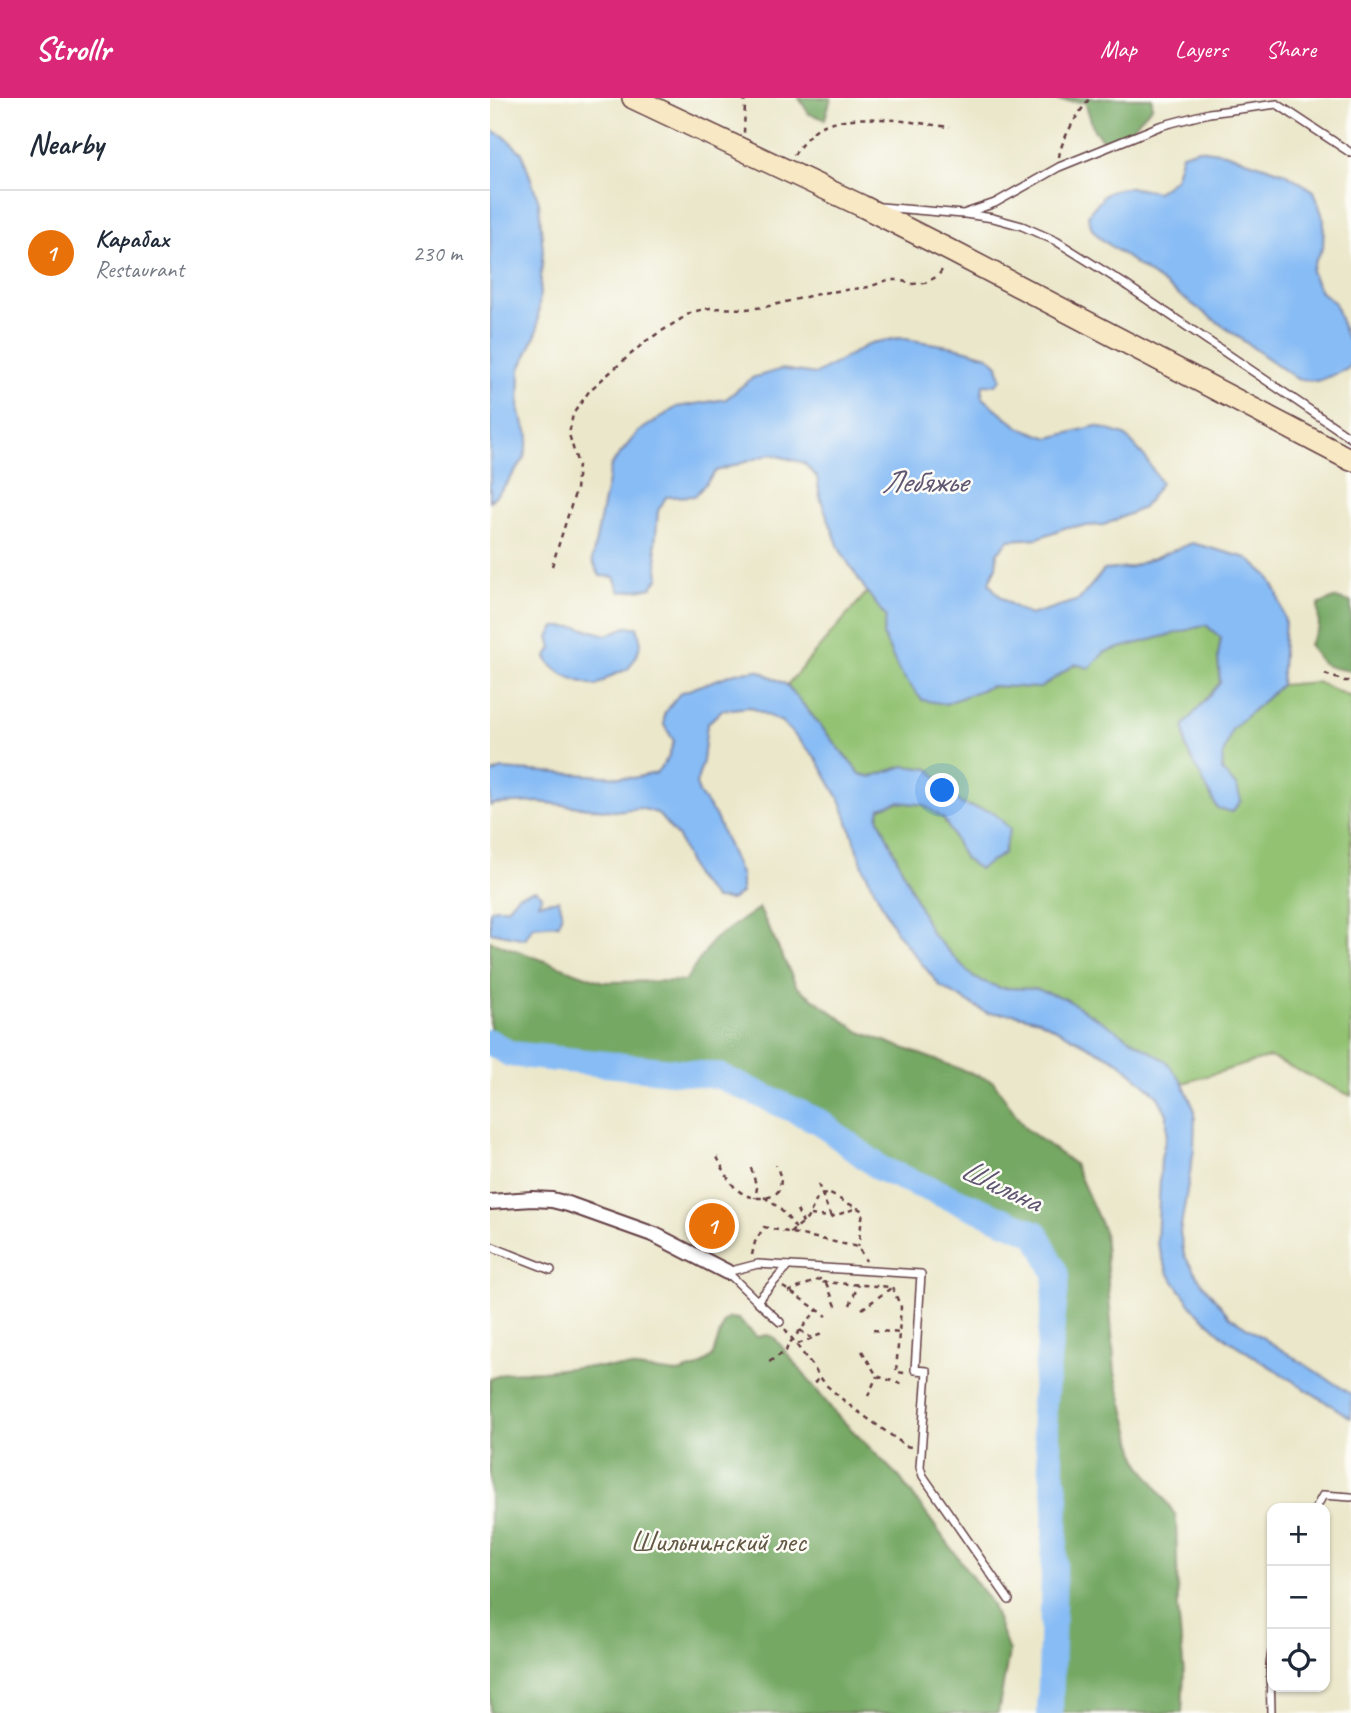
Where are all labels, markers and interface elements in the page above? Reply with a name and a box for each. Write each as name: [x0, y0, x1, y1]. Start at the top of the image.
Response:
text: Strollr: [35, 28, 110, 70]
text: Map: [1100, 34, 1137, 64]
text: Layers: [1175, 34, 1228, 64]
text: Share: [1266, 34, 1316, 64]
text: Nearby: [28, 125, 104, 163]
text: Карабах: [95, 222, 169, 255]
text: 1: [46, 239, 56, 268]
text: 230 m: [413, 239, 462, 268]
text: Restaurant: [95, 255, 184, 284]
water label: Лебяжье: [881, 461, 971, 502]
your location: [925, 773, 959, 807]
water label: Шильна: [954, 1149, 1051, 1223]
pin: 1: [689, 1200, 735, 1252]
map controls: [1267, 1503, 1330, 1692]
button: +: [1267, 1503, 1330, 1566]
park label: Шильнинский лес: [630, 1522, 807, 1560]
button: −: [1267, 1566, 1330, 1629]
button: locate: [1267, 1629, 1330, 1692]

